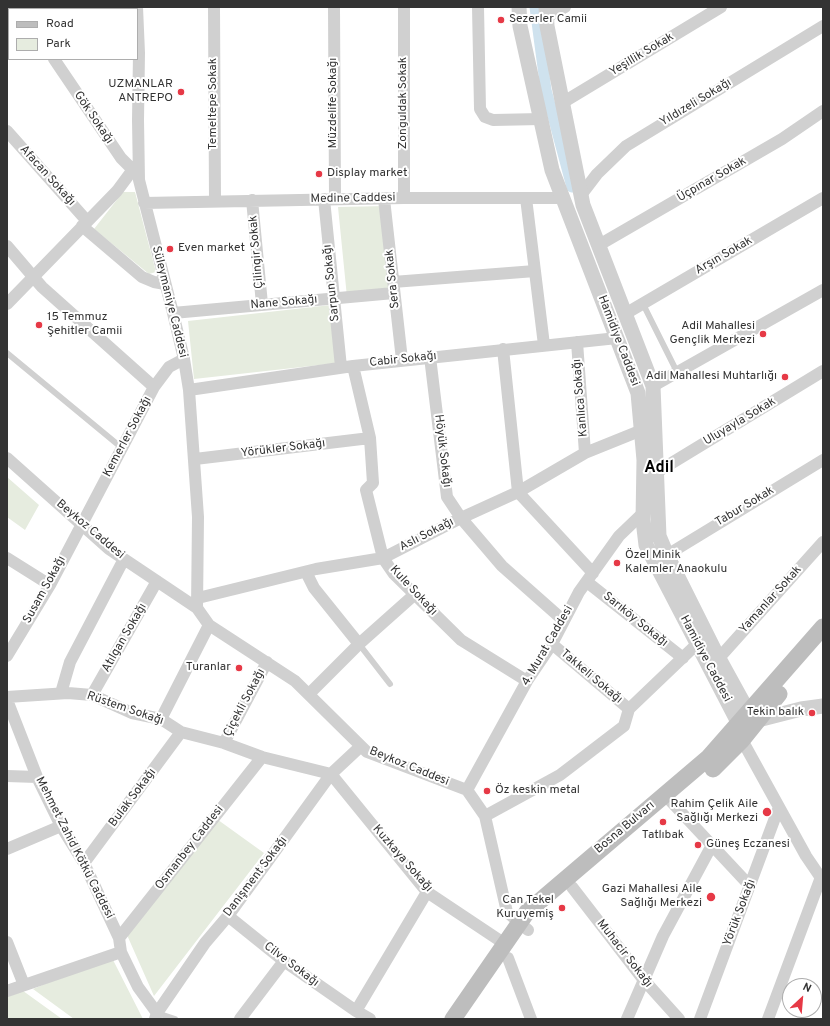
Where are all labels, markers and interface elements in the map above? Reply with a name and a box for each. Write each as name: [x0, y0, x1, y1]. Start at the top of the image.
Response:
legend: [8, 8, 138, 60]
place label: Sezerler Camii: [509, 13, 587, 27]
marker: Sezerler Camii: [496, 15, 506, 25]
text: Road: [46, 16, 74, 32]
street label: Yeşillik Sokak: [607, 30, 677, 80]
text: Park: [46, 36, 71, 52]
street label: Zonguldak Sokak: [397, 57, 411, 149]
street label: Temeltepe Sokak: [207, 58, 221, 150]
street label: Müzdelife Sokağı: [327, 58, 341, 148]
street label: Yıldızeli Sokağı: [658, 76, 734, 130]
place label: UZMANLAR ANTREPO: [108, 78, 173, 106]
marker: UZMANLAR ANTREPO: [176, 87, 186, 97]
street label: Gök Sokağı: [70, 89, 116, 147]
street label: Afacan Sokağı: [16, 143, 78, 209]
street label: Üçpınar Sokak: [675, 154, 749, 206]
place label: Display market: [327, 167, 407, 181]
marker: Display market: [314, 169, 324, 179]
street label: Medine Caddesi: [310, 191, 396, 207]
street label: Çilingir Sokak: [247, 215, 267, 289]
street label: Arşın Sokak: [693, 234, 755, 278]
place label: Even market: [178, 242, 245, 256]
marker: Even market: [165, 244, 175, 254]
street label: Sarpun Sokağı: [321, 244, 343, 322]
street label: Süleymaniye Caddesi: [148, 245, 190, 359]
street label: Sera Sokak: [383, 249, 403, 309]
street label: Nane Sokağı: [250, 293, 318, 313]
street label: Hamidiye Caddesi: [594, 294, 642, 388]
place label: 15 Temmuz Şehitler Camii: [47, 311, 122, 339]
marker: 15 Temmuz Şehitler Camii: [34, 320, 44, 330]
place label: Adil Mahallesi Gençlik Merkezi: [670, 320, 755, 348]
marker: Adil Mahallesi Gençlik Merkezi: [758, 329, 768, 339]
street label: Cabir Sokağı: [369, 349, 437, 371]
street label: Kanlıca Sokağı: [570, 358, 592, 438]
place label: Adil Mahallesi Muhtarlığı: [646, 370, 777, 384]
marker: Adil Mahallesi Muhtarlığı: [780, 372, 790, 382]
street label: Kemerler Sokağı: [101, 394, 155, 480]
street label: Uluyayla Sokak: [701, 395, 779, 449]
street label: Höyük Sokağı: [430, 414, 454, 488]
street label: Yörükler Sokağı: [240, 437, 326, 461]
district label: Adil: [644, 459, 674, 479]
street label: Tabur Sokak: [713, 484, 777, 530]
street label: Beykoz Caddesi: [53, 497, 127, 563]
street label: Aslı Sokağı: [398, 515, 456, 555]
place label: Özel Minik Kalemler Anaokulu: [625, 549, 727, 577]
street label: Susam Sokağı: [21, 554, 69, 626]
marker: Özel Minik Kalemler Anaokulu: [612, 558, 622, 568]
street label: Kule Sokağı: [386, 563, 440, 619]
street label: Yamanlar Sokak: [737, 563, 805, 637]
street label: Sarıköy Sokağı: [600, 589, 670, 651]
street label: Atılgan Sokağı: [99, 601, 151, 675]
street label: 4. Murat Caddesi: [519, 603, 577, 689]
street label: Hamidiye Caddesi: [676, 613, 734, 705]
street label: Takkeli Sokağı: [557, 647, 625, 707]
place label: Turanlar: [186, 661, 231, 675]
marker: Turanlar: [234, 663, 244, 673]
street label: Çiçekli Sokağı: [221, 667, 269, 739]
street label: Rüstem Sokağı: [85, 689, 165, 729]
place label: Tekin balık: [747, 706, 804, 720]
marker: Tekin balık: [807, 708, 817, 718]
street label: Beykoz Caddesi: [367, 744, 451, 790]
street label: Bulak Sokağı: [106, 766, 160, 830]
street label: Mehmet Zahid Kötkü Caddesi: [32, 775, 116, 921]
place label: Öz keskin metal: [495, 784, 580, 798]
marker: Öz keskin metal: [482, 786, 492, 796]
place label: Rahim Çelik Aile Sağlığı Merkezi: [671, 798, 758, 826]
street label: Bosna Bulvarı: [592, 799, 658, 857]
street label: Osmanbey Caddesi: [153, 803, 227, 893]
marker: Rahim Çelik Aile Sağlığı Merkezi: [761, 806, 773, 818]
marker: Tatlıbak: [658, 817, 668, 827]
street label: Kuzkaya Sokağı: [369, 822, 435, 896]
place label: Tatlıbak: [642, 829, 684, 843]
street label: Danişment Sokağı: [221, 834, 291, 920]
place label: Güneş Eczanesi: [706, 838, 790, 852]
marker: Güneş Eczanesi: [693, 840, 703, 850]
street label: Yörük Sokağı: [721, 877, 759, 949]
place label: Gazi Mahallesi Aile Sağlığı Merkezi: [602, 883, 702, 911]
marker: Gazi Mahallesi Aile Sağlığı Merkezi: [705, 891, 717, 903]
place label: Can Tekel Kuruyemiş: [496, 894, 554, 922]
marker: Can Tekel Kuruyemiş: [557, 903, 567, 913]
street label: Muhacir Sokağı: [593, 917, 655, 991]
street label: Cilve Sokağı: [261, 940, 321, 990]
north arrow: [782, 978, 822, 1018]
text: N: [800, 980, 813, 996]

